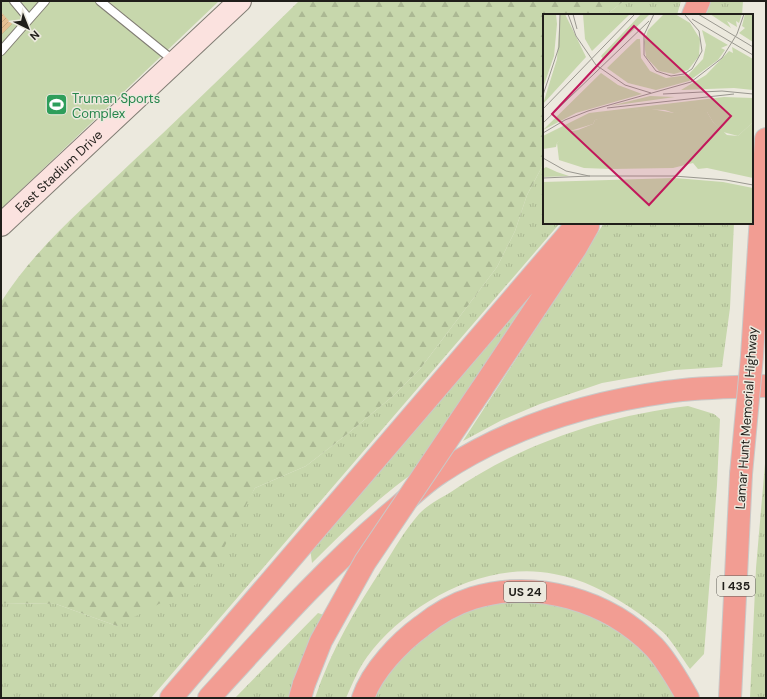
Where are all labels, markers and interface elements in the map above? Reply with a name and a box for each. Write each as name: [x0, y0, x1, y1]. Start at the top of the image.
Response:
north arrow: [8, 8, 48, 48]
inset map: [543, 14, 753, 224]
text: N: [27, 27, 43, 43]
place label: Truman Sports Complex: [72, 90, 160, 122]
sports icon: Truman Sports Complex: [43, 92, 69, 118]
street label: East Stadium Drive: [12, 126, 106, 216]
street label: Lamar Hunt Memorial Highway: [732, 326, 761, 510]
road number: I 435: [717, 576, 755, 596]
road number: US 24: [504, 582, 546, 602]

